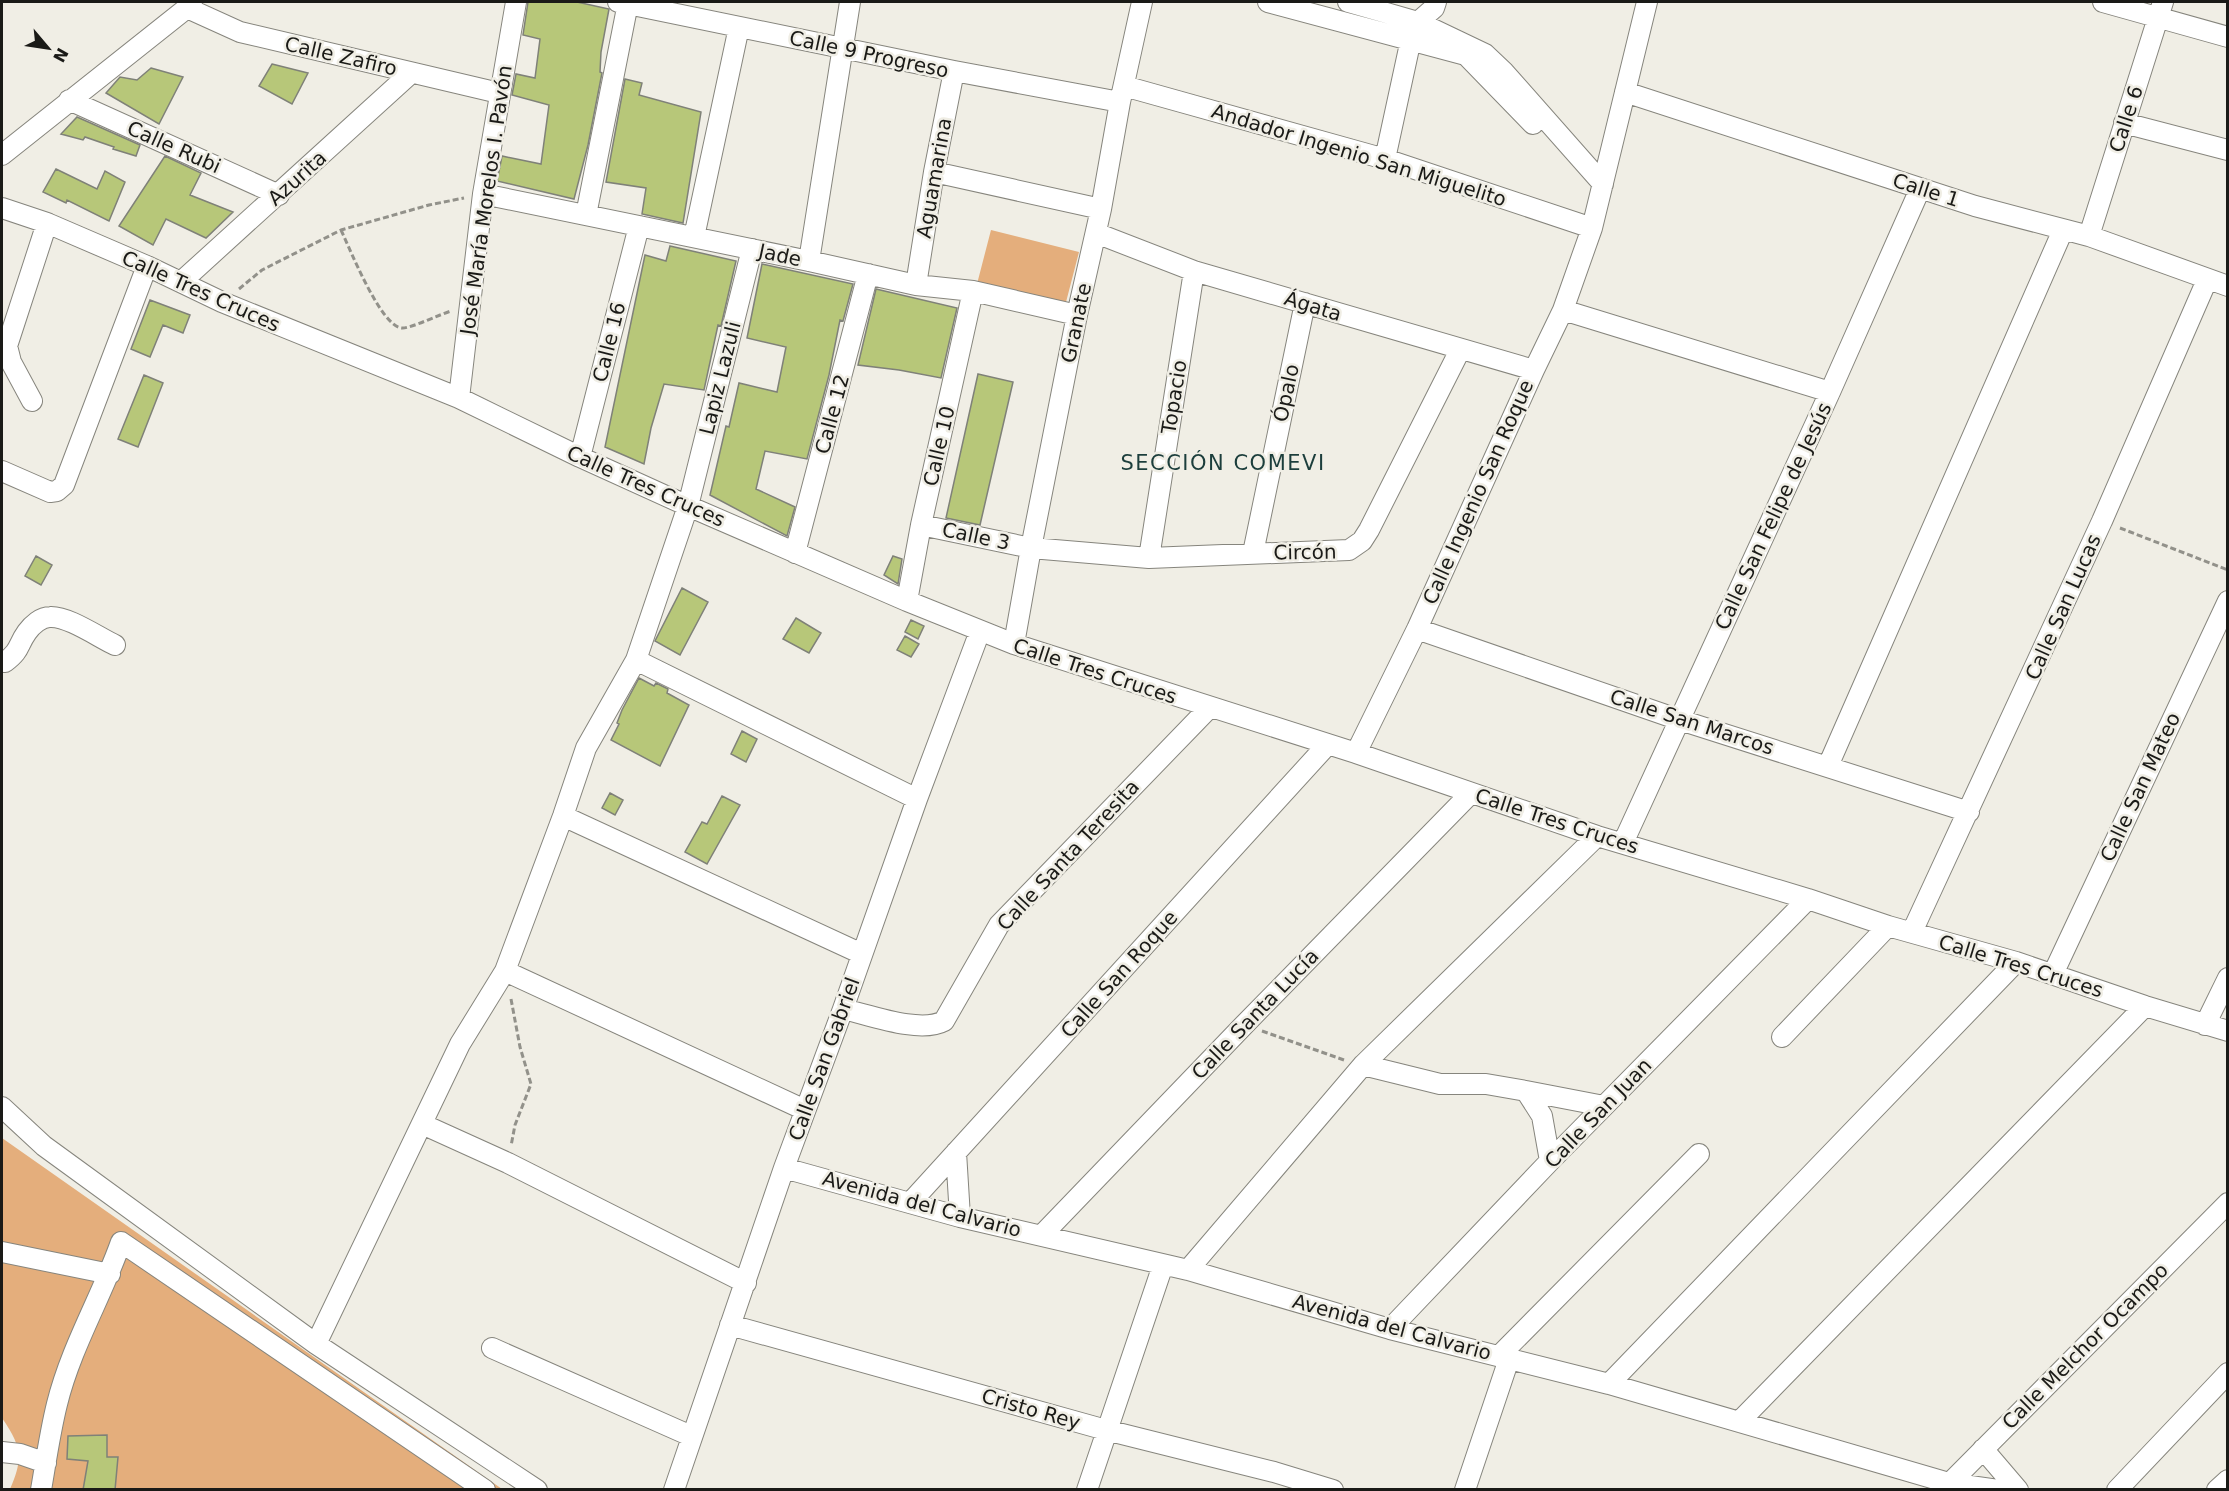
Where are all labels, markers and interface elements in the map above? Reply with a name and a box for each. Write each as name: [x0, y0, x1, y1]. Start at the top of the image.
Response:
north arrow: [18, 18, 78, 78]
street label: Calle 9 Progreso: [787, 25, 951, 83]
street label: Calle Zafiro: [282, 31, 400, 81]
text: N: [49, 45, 72, 65]
street label: José María Morelos I. Pavón: [455, 64, 517, 338]
street label: Calle 6: [2104, 83, 2148, 155]
street label: Andador Ingenio San Miguelito: [1209, 99, 1509, 211]
street label: Calle Rubi: [123, 116, 225, 178]
street label: Aguamarina: [912, 116, 956, 240]
street label: Azurita: [263, 145, 331, 211]
street label: Calle 1: [1890, 168, 1962, 212]
street label: Jade: [754, 238, 804, 271]
street label: Calle Tres Cruces: [118, 245, 284, 337]
street label: Granate: [1056, 281, 1096, 365]
street label: Ágata: [1281, 286, 1345, 326]
street label: Calle 16: [588, 300, 630, 384]
street label: Lapiz Lazuli: [694, 319, 746, 437]
street label: Topacio: [1156, 358, 1192, 437]
street label: Ópalo: [1268, 362, 1304, 424]
street label: Calle 12: [810, 372, 854, 456]
street label: Calle Ingenio San Roque: [1418, 376, 1538, 608]
street label: Calle San Felipe de Jesús: [1710, 398, 1836, 634]
street label: Calle 10: [918, 404, 960, 488]
street label: Calle Tres Cruces: [563, 440, 729, 532]
district label: SECCIÓN COMEVI: [1120, 450, 1326, 475]
street label: Calle 3: [940, 517, 1012, 555]
street label: Calle San Lucas: [2020, 530, 2106, 684]
street label: Circón: [1273, 539, 1337, 565]
street label: Calle Tres Cruces: [1010, 633, 1180, 709]
street label: Calle San Marcos: [1607, 684, 1777, 760]
street label: Calle San Mateo: [2095, 709, 2185, 865]
street label: Calle Santa Teresita: [992, 775, 1144, 935]
street label: Calle Tres Cruces: [1472, 783, 1642, 859]
street label: Calle San Roque: [1056, 905, 1182, 1043]
street label: Calle Tres Cruces: [1936, 930, 2106, 1002]
street label: Calle Santa Lucía: [1187, 944, 1323, 1084]
street label: Calle San Gabriel: [783, 974, 865, 1144]
street label: Calle San Juan: [1540, 1053, 1656, 1173]
street label: Avenida del Calvario: [820, 1166, 1024, 1242]
street label: Calle Melchor Ocampo: [1997, 1258, 2173, 1434]
street label: Avenida del Calvario: [1290, 1289, 1494, 1365]
street label: Cristo Rey: [979, 1383, 1083, 1435]

